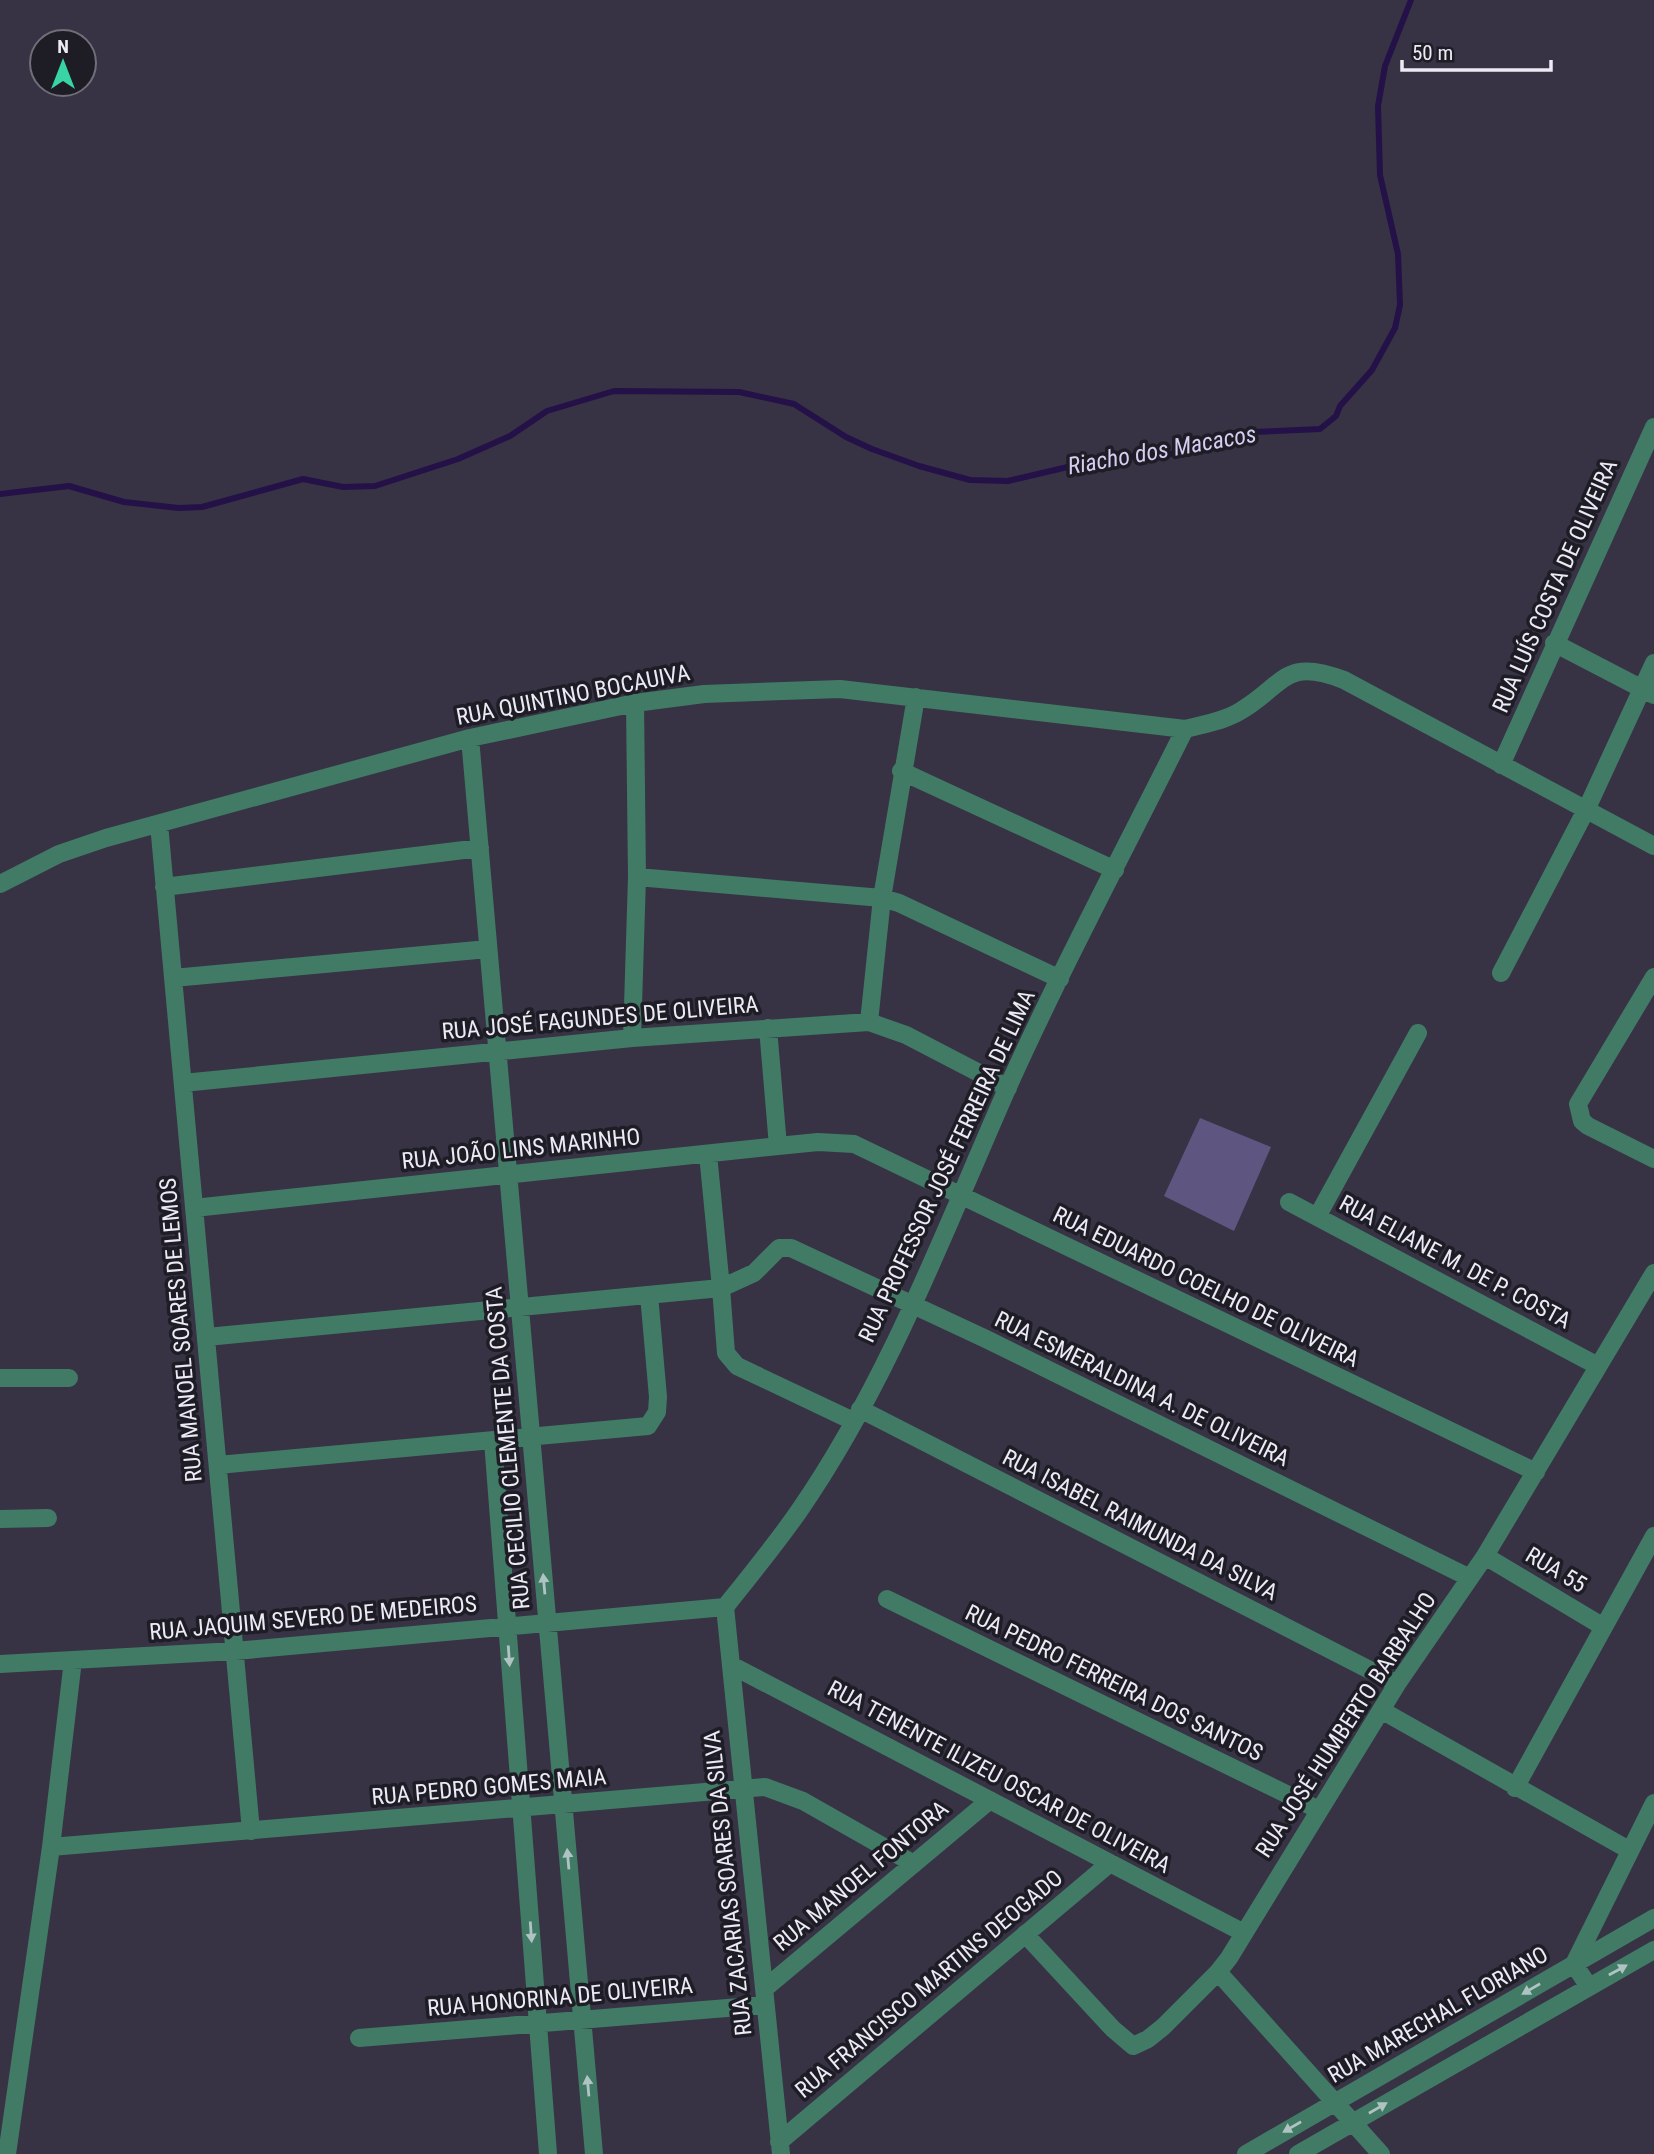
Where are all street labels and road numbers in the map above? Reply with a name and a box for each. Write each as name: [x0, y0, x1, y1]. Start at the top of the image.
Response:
street label: RUA LUÍS COSTA DE OLIVEIRA: [1486, 455, 1623, 717]
street label: RUA QUINTINO BOCAUIVA: [454, 659, 692, 731]
street label: RUA PROFESSOR JOSÉ FERREIRA DE LIMA: [852, 985, 1041, 1346]
street label: RUA JOSÉ FAGUNDES DE OLIVEIRA: [440, 990, 759, 1045]
street label: RUA JOÃO LINS MARINHO: [400, 1122, 642, 1175]
street label: RUA MANOEL SOARES DE LEMOS: [154, 1177, 208, 1483]
street label: RUA ELIANE M. DE P. COSTA: [1335, 1189, 1575, 1335]
street label: RUA EDUARDO COELHO DE OLIVEIRA: [1049, 1201, 1363, 1373]
street label: RUA CECILIO CLEMENTE DA COSTA: [480, 1286, 536, 1610]
street label: RUA ESMERALDINA A. DE OLIVEIRA: [990, 1306, 1294, 1472]
street label: RUA ISABEL RAIMUNDA DA SILVA: [998, 1444, 1282, 1606]
street label: RUA 55: [1521, 1541, 1591, 1599]
street label: RUA JOSÉ HUMBERTO BARBALHO: [1249, 1587, 1442, 1863]
street label: RUA JAQUIM SEVERO DE MEDEIROS: [148, 1590, 478, 1646]
street label: RUA PEDRO FERREIRA DOS SANTOS: [961, 1599, 1267, 1767]
street label: RUA TENENTE ILIZEU OSCAR DE OLIVEIRA: [823, 1675, 1175, 1879]
street label: RUA ZACARIAS SOARES DA SILVA: [699, 1729, 757, 2037]
street label: RUA PEDRO GOMES MAIA: [371, 1763, 607, 1811]
street label: RUA MANOEL FONTORA: [768, 1795, 954, 1957]
street label: RUA FRANCISCO MARTINS DEOGADO: [790, 1864, 1068, 2104]
street label: RUA MARECHAL FLORIANO: [1323, 1941, 1553, 2089]
street label: RUA HONORINA DE OLIVEIRA: [426, 1972, 694, 2022]

